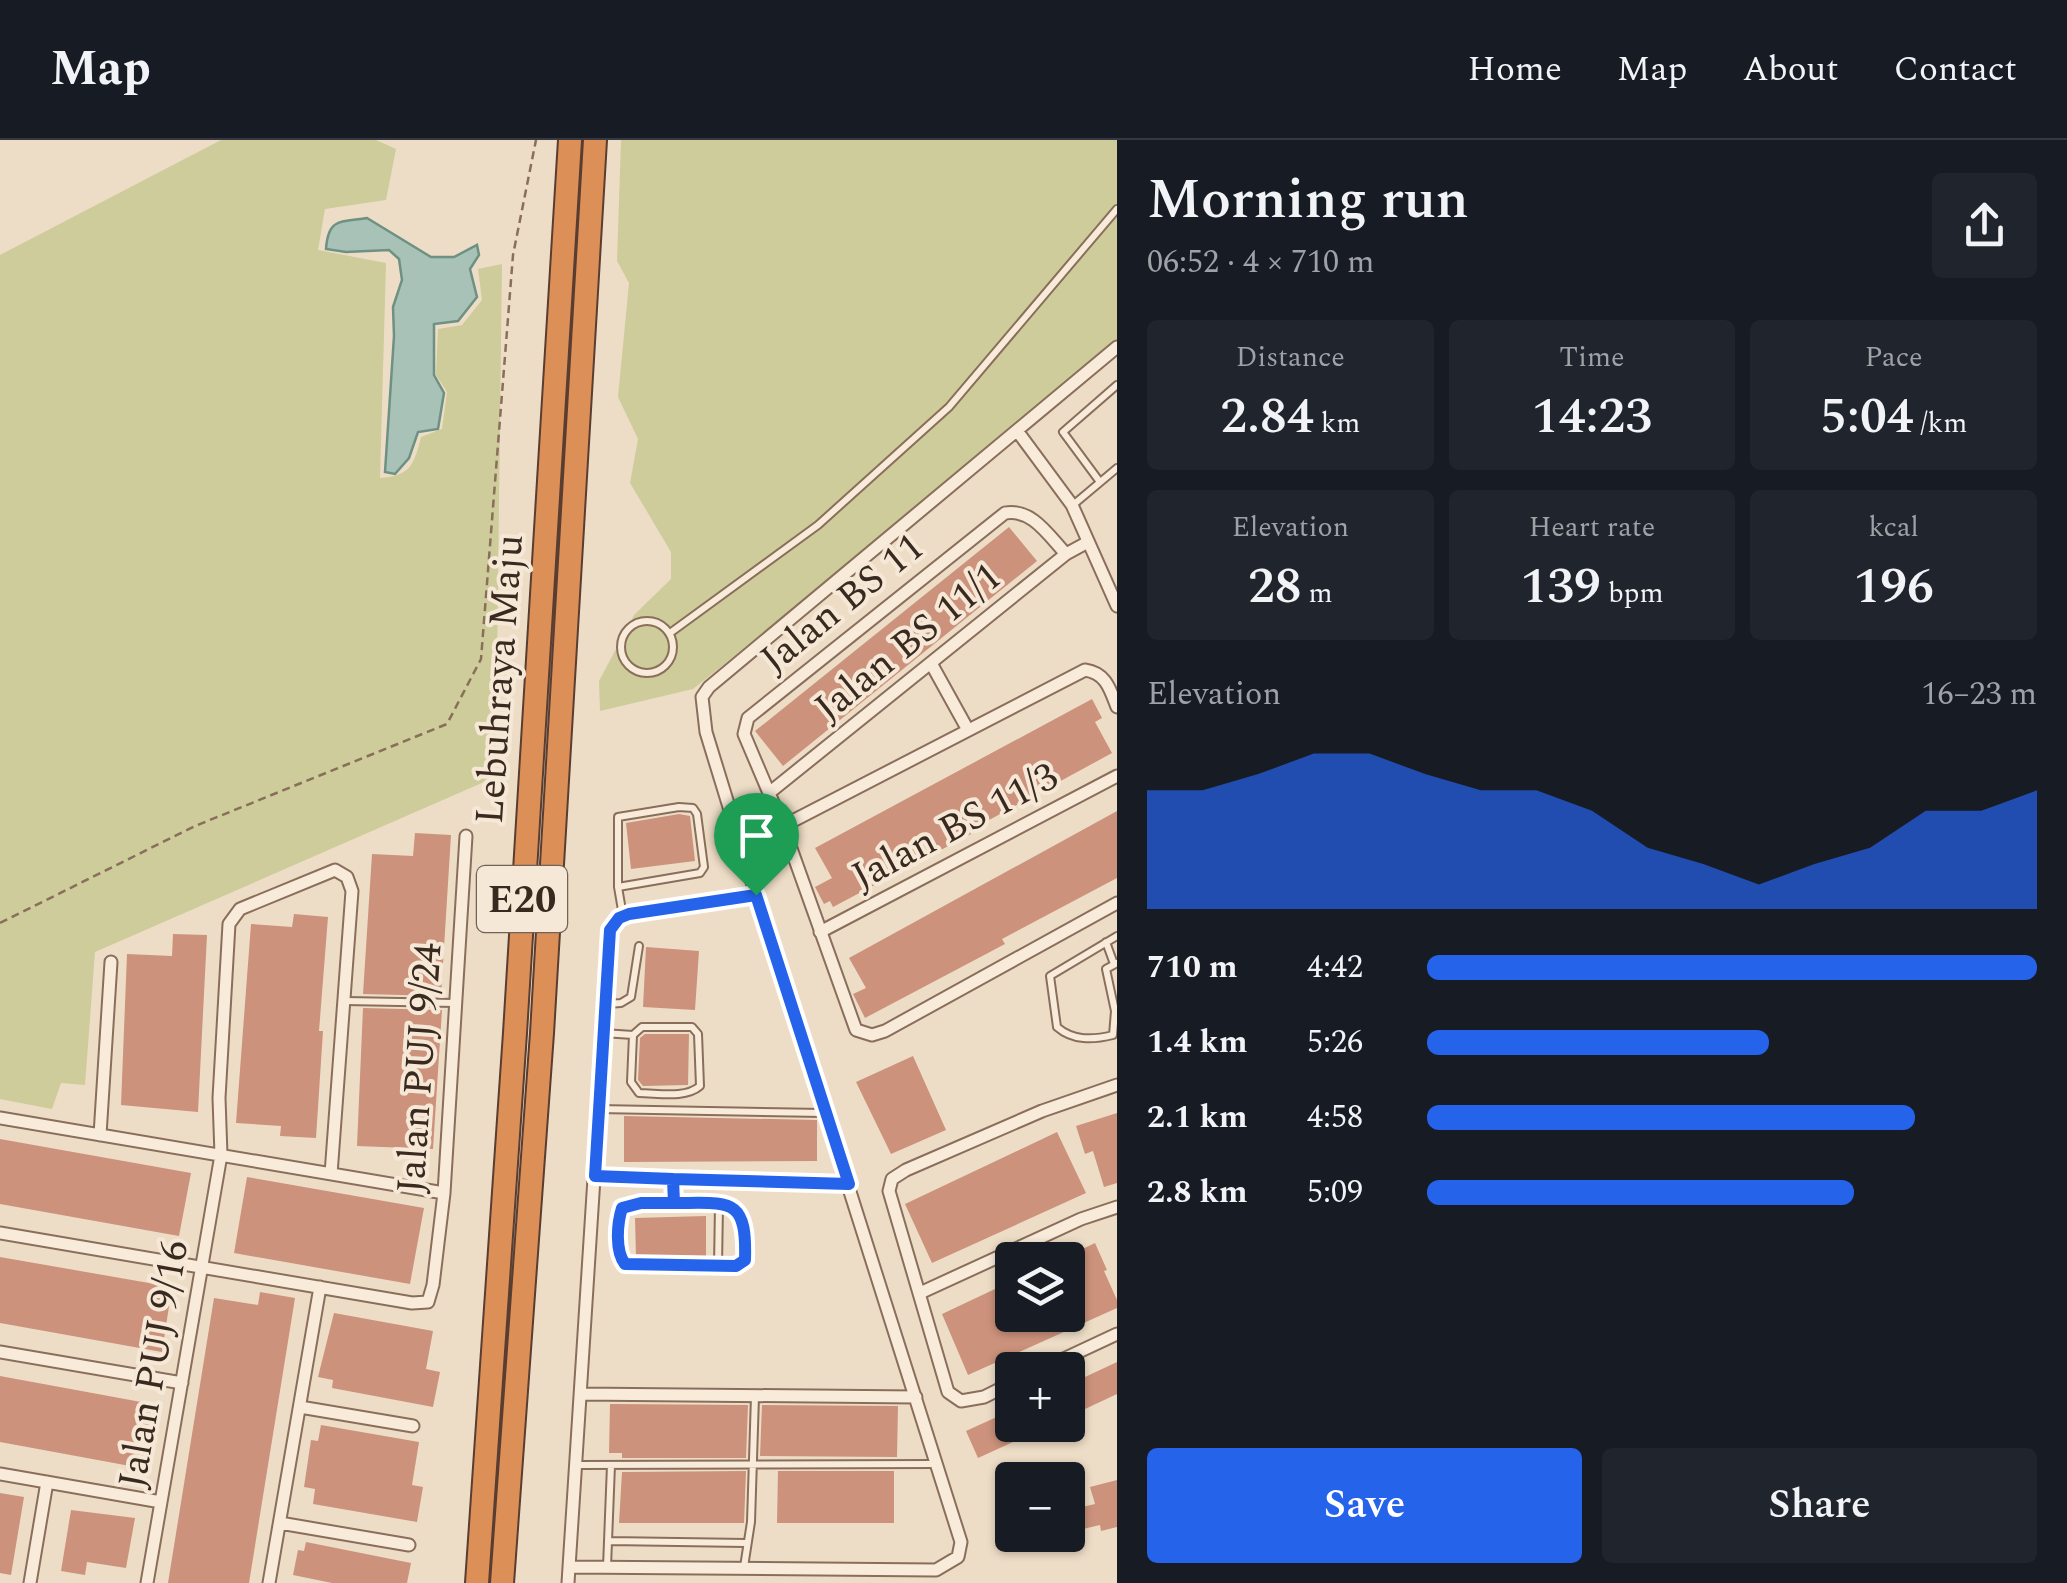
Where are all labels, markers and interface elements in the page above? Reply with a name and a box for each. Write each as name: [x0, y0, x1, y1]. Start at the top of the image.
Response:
text: Map: [50, 33, 151, 106]
text: Home: [1468, 43, 1562, 96]
text: Map: [1617, 43, 1687, 96]
text: About: [1742, 43, 1839, 96]
text: Contact: [1894, 43, 2017, 96]
text: Morning run: [1147, 159, 1469, 242]
button: share: [1932, 173, 2037, 278]
text: 06:52 · 4 × 710 m: [1147, 238, 1375, 287]
text: Distance: [1236, 336, 1345, 379]
text: Time: [1559, 336, 1625, 379]
text: Pace: [1865, 336, 1923, 379]
text: 2.84: [1220, 379, 1314, 455]
text: 14:23: [1532, 379, 1652, 455]
text: 5:04: [1820, 379, 1914, 455]
text: km: [1314, 402, 1360, 445]
text: /km: [1914, 402, 1967, 445]
text: Elevation: [1232, 506, 1349, 549]
text: Heart rate: [1529, 506, 1655, 549]
text: kcal: [1869, 506, 1919, 549]
street label: Jalan BS 11: [747, 519, 938, 689]
street label: Lebuhraya Maju: [460, 532, 541, 826]
street label: Jalan BS 11/1: [802, 548, 1016, 738]
text: 28: [1248, 549, 1302, 625]
text: 139: [1520, 549, 1601, 625]
text: 196: [1853, 549, 1934, 625]
text: m: [1302, 572, 1333, 615]
text: bpm: [1601, 572, 1664, 615]
text: Elevation: [1147, 670, 1281, 719]
text: 16–23 m: [1921, 670, 2037, 719]
street label: Jalan BS 11/3: [841, 747, 1069, 907]
pin: [714, 793, 799, 896]
icon: arrive: [729, 808, 784, 863]
road number: E20: [477, 866, 567, 932]
street label: Jalan PUJ 9/24: [381, 941, 460, 1196]
text: 710 m: [1147, 943, 1238, 992]
text: 4:42: [1307, 943, 1363, 992]
text: 1.4 km: [1147, 1018, 1248, 1067]
text: 5:26: [1307, 1018, 1363, 1067]
text: 2.1 km: [1147, 1093, 1248, 1142]
text: 4:58: [1307, 1093, 1363, 1142]
text: 2.8 km: [1147, 1168, 1248, 1217]
text: 5:09: [1307, 1168, 1363, 1217]
street label: Jalan PUJ 9/16: [103, 1236, 206, 1493]
map controls: [995, 1242, 1085, 1552]
button: layers: [995, 1242, 1085, 1332]
button: +: [995, 1352, 1085, 1442]
button: Save: [1147, 1448, 1582, 1563]
button: Share: [1602, 1448, 2037, 1563]
button: −: [995, 1462, 1085, 1552]

